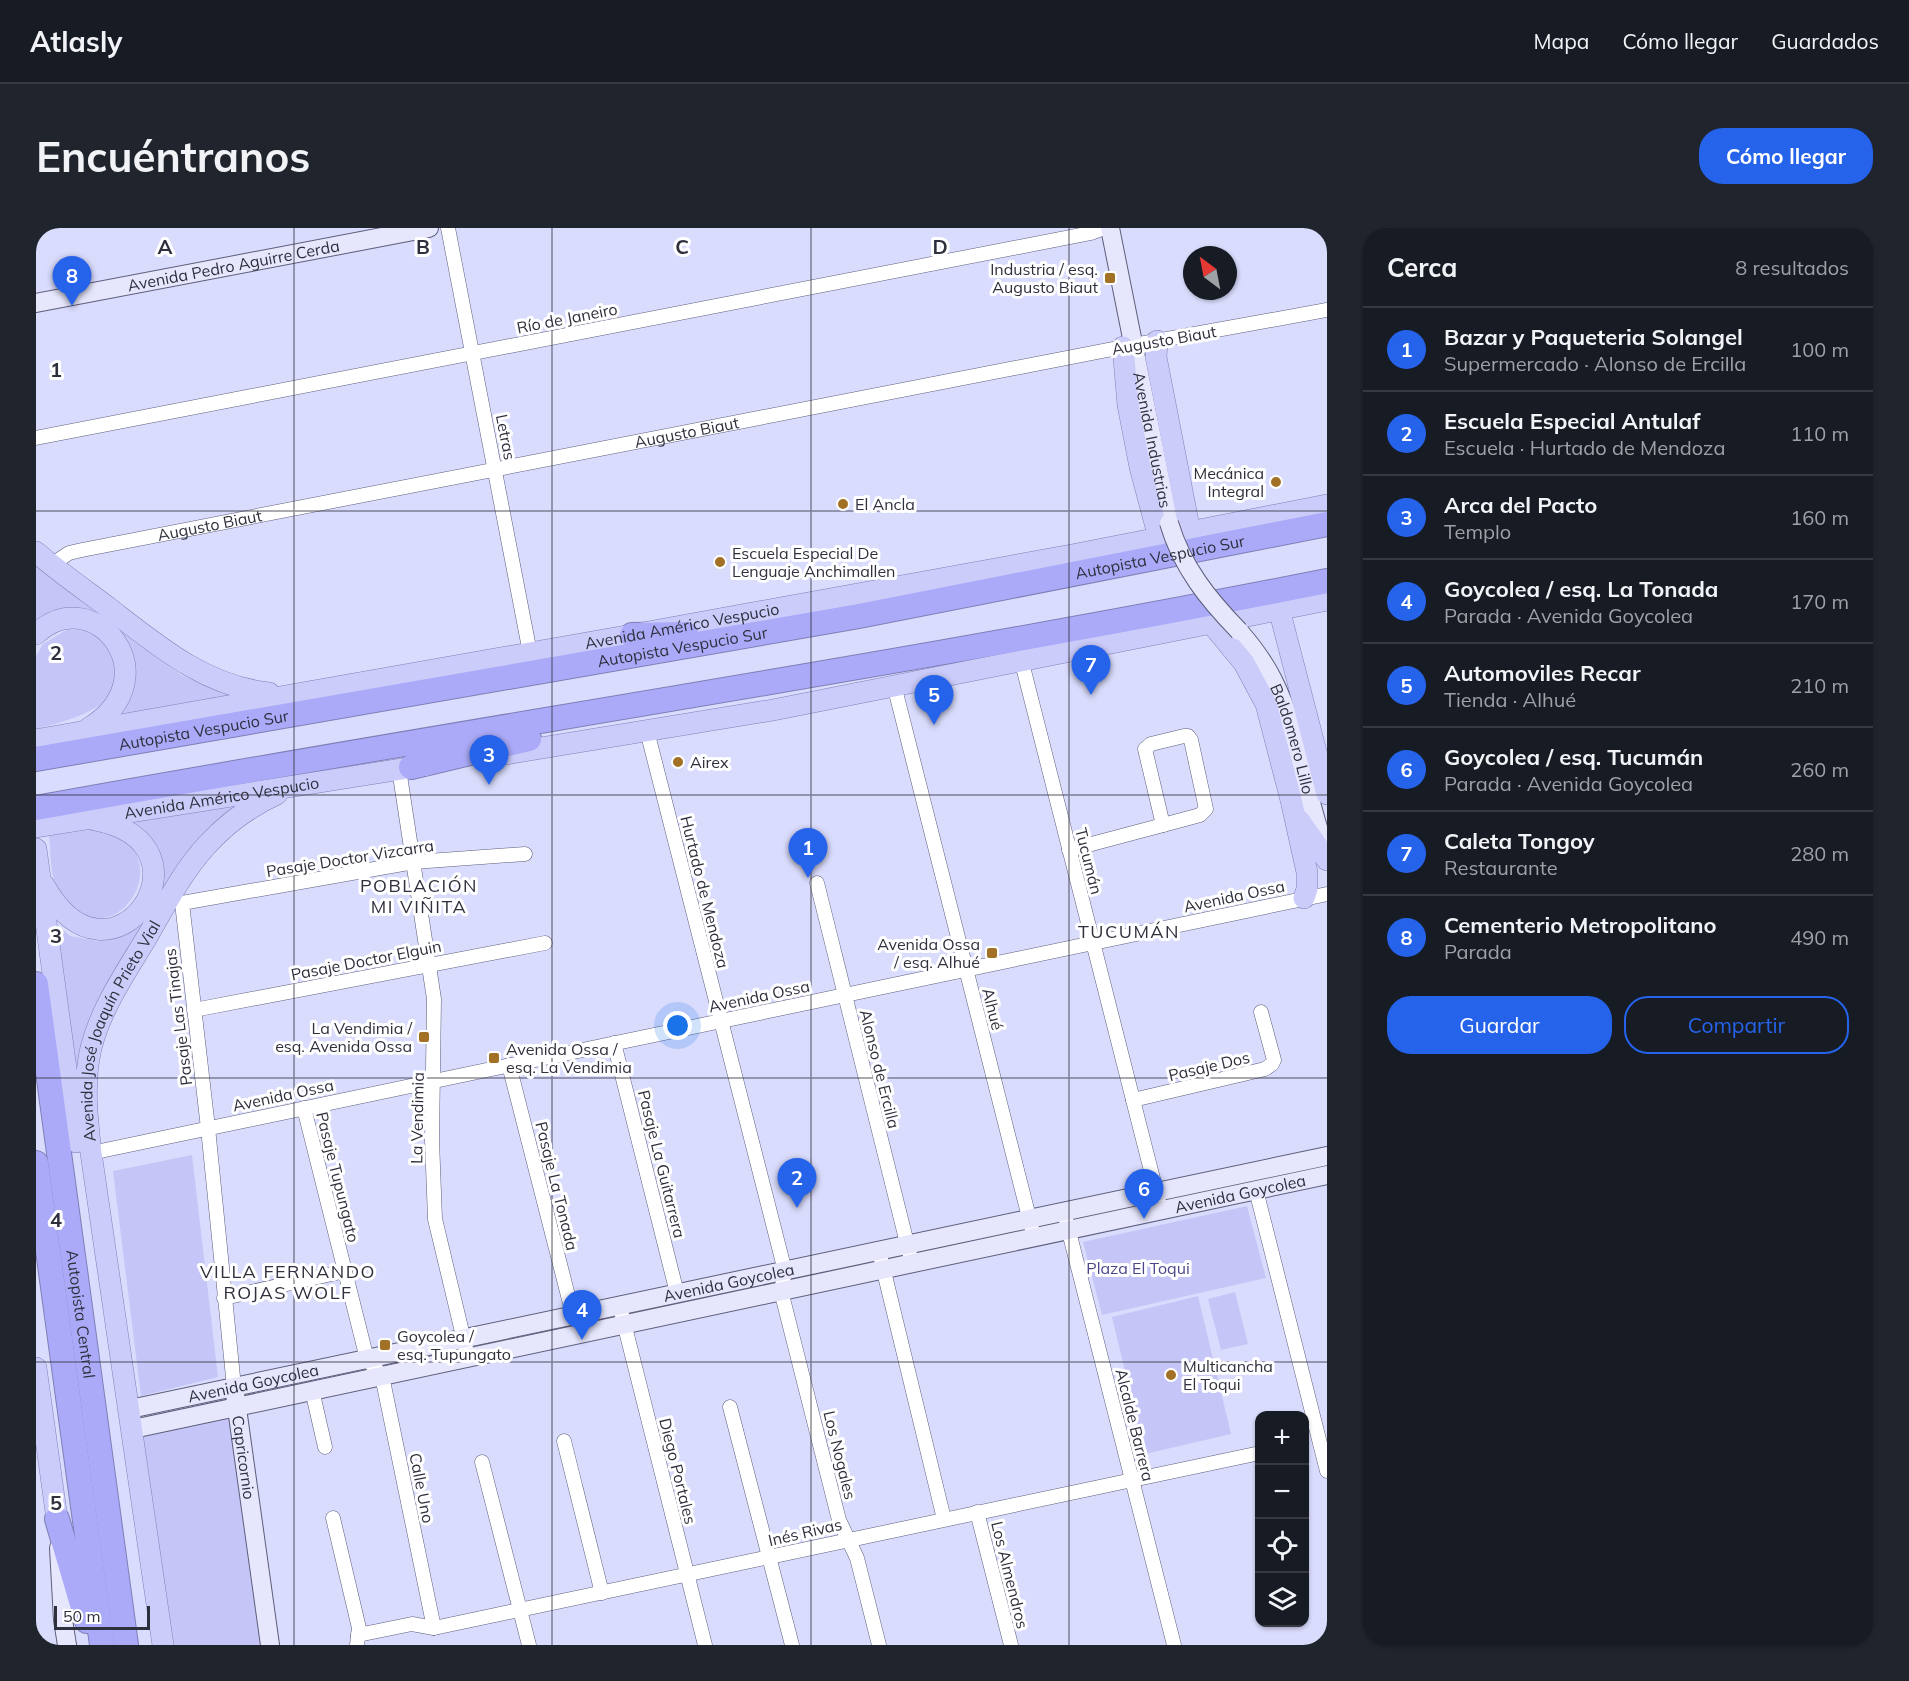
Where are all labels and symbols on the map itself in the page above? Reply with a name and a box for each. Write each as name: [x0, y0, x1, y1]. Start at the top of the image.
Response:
text: B: [416, 234, 430, 259]
text: C: [675, 234, 689, 259]
text: D: [932, 234, 948, 259]
street label: Avenida Pedro Aguirre Cerda: [126, 235, 340, 295]
north arrow: [1183, 246, 1237, 300]
pin: 8: [52, 256, 92, 306]
place label: Industria / esq. Augusto Biaut: [990, 259, 1098, 297]
marker: Industria / esq. Augusto Biaut: [1103, 271, 1117, 285]
street label: Río de Janeiro: [515, 298, 619, 338]
street label: Augusto Biaut: [1110, 321, 1218, 359]
text: 1: [50, 357, 62, 382]
street label: Avenida Industrias: [1129, 370, 1176, 510]
street label: Letras: [492, 412, 520, 462]
street label: Augusto Biaut: [633, 412, 741, 452]
place label: Mecánica Integral: [1193, 463, 1264, 501]
marker: Mecánica Integral: [1269, 475, 1283, 489]
place label: El Ancla: [855, 494, 915, 514]
marker: El Ancla: [836, 497, 850, 511]
street label: Augusto Biaut: [156, 505, 264, 545]
street label: Autopista Vespucio Sur: [1074, 530, 1246, 583]
place label: Escuela Especial De Lenguaje Anchimallen: [732, 543, 895, 581]
marker: Escuela Especial De Lenguaje Anchimallen: [713, 555, 727, 569]
street label: Avenida Américo Vespucio: [583, 598, 781, 653]
street label: Autopista Vespucio Sur: [596, 622, 769, 671]
text: 2: [50, 640, 62, 665]
pin: 7: [1072, 646, 1110, 695]
pin: 5: [914, 676, 954, 725]
street label: Baldomero Lillo: [1266, 681, 1318, 796]
street label: Autopista Vespucio Sur: [117, 705, 290, 754]
pin: 3: [470, 736, 508, 785]
place label: Airex: [690, 752, 729, 772]
marker: Airex: [671, 755, 685, 769]
street label: Avenida Américo Vespucio: [123, 772, 320, 823]
street label: Hurtado de Mendoza: [676, 814, 734, 970]
street label: Tucumán: [1071, 826, 1107, 896]
pin: 1: [788, 828, 828, 878]
street label: Pasaje Doctor Vizcarra: [265, 835, 435, 881]
district label: POBLACIÓN MI VIÑITA: [360, 874, 478, 918]
street label: Avenida Ossa: [1182, 876, 1286, 916]
street label: Avenida José Joaquín Prieto Vial: [76, 917, 164, 1143]
district label: TUCUMÁN: [1078, 920, 1180, 943]
text: 3: [50, 923, 62, 948]
place label: Avenida Ossa / esq. Alhué: [877, 934, 980, 972]
street label: Pasaje Doctor Elguin: [289, 936, 443, 984]
marker: Avenida Ossa / esq. Alhué: [985, 946, 999, 960]
street label: Pasaje Las Tinajas: [160, 947, 196, 1087]
street label: Avenida Ossa: [707, 976, 811, 1016]
street label: Alhué: [978, 986, 1008, 1032]
street label: Alonso de Ercilla: [856, 1007, 904, 1131]
your location: [663, 1011, 692, 1040]
place label: La Vendimia / esq. Avenida Ossa: [275, 1018, 412, 1056]
marker: La Vendimia / esq. Avenida Ossa: [417, 1030, 431, 1044]
place label: Avenida Ossa / esq. La Vendimia: [506, 1039, 632, 1077]
street label: Pasaje Dos: [1166, 1047, 1252, 1085]
marker: Avenida Ossa / esq. La Vendimia: [487, 1051, 501, 1065]
street label: La Vendimia: [406, 1072, 428, 1164]
street label: Avenida Ossa: [231, 1075, 335, 1115]
street label: Pasaje La Guitarrera: [634, 1088, 690, 1240]
street label: Pasaje Tupungato: [312, 1110, 364, 1244]
street label: Pasaje La Tonada: [531, 1119, 583, 1253]
pin: 2: [778, 1158, 816, 1208]
pin: 6: [1124, 1170, 1164, 1219]
street label: Avenida Goycolea: [1173, 1170, 1307, 1217]
text: 4: [50, 1207, 62, 1232]
street label: Autopista Central: [62, 1248, 100, 1380]
park label: Plaza El Toqui: [1086, 1258, 1190, 1278]
street label: Avenida Goycolea: [662, 1259, 796, 1306]
district label: VILLA FERNANDO ROJAS WOLF: [200, 1260, 376, 1304]
pin: 4: [562, 1290, 602, 1340]
place label: Goycolea / esq. Tupungato: [397, 1326, 511, 1364]
marker: Goycolea / esq. Tupungato: [378, 1338, 392, 1352]
place label: Multicancha El Toqui: [1183, 1356, 1273, 1394]
street label: Avenida Goycolea: [186, 1359, 321, 1407]
street label: Alcalde Barrera: [1111, 1367, 1159, 1483]
marker: Multicancha El Toqui: [1164, 1368, 1178, 1382]
street label: Los Nogales: [819, 1409, 861, 1501]
street label: Capricornio: [228, 1414, 260, 1501]
street label: Diego Portales: [655, 1416, 701, 1526]
street label: Calle Uno: [405, 1451, 439, 1525]
text: 5: [50, 1490, 62, 1515]
street label: Inés Rivas: [766, 1514, 844, 1550]
street label: Los Almendros: [987, 1519, 1033, 1631]
scale bar: [54, 1603, 150, 1630]

